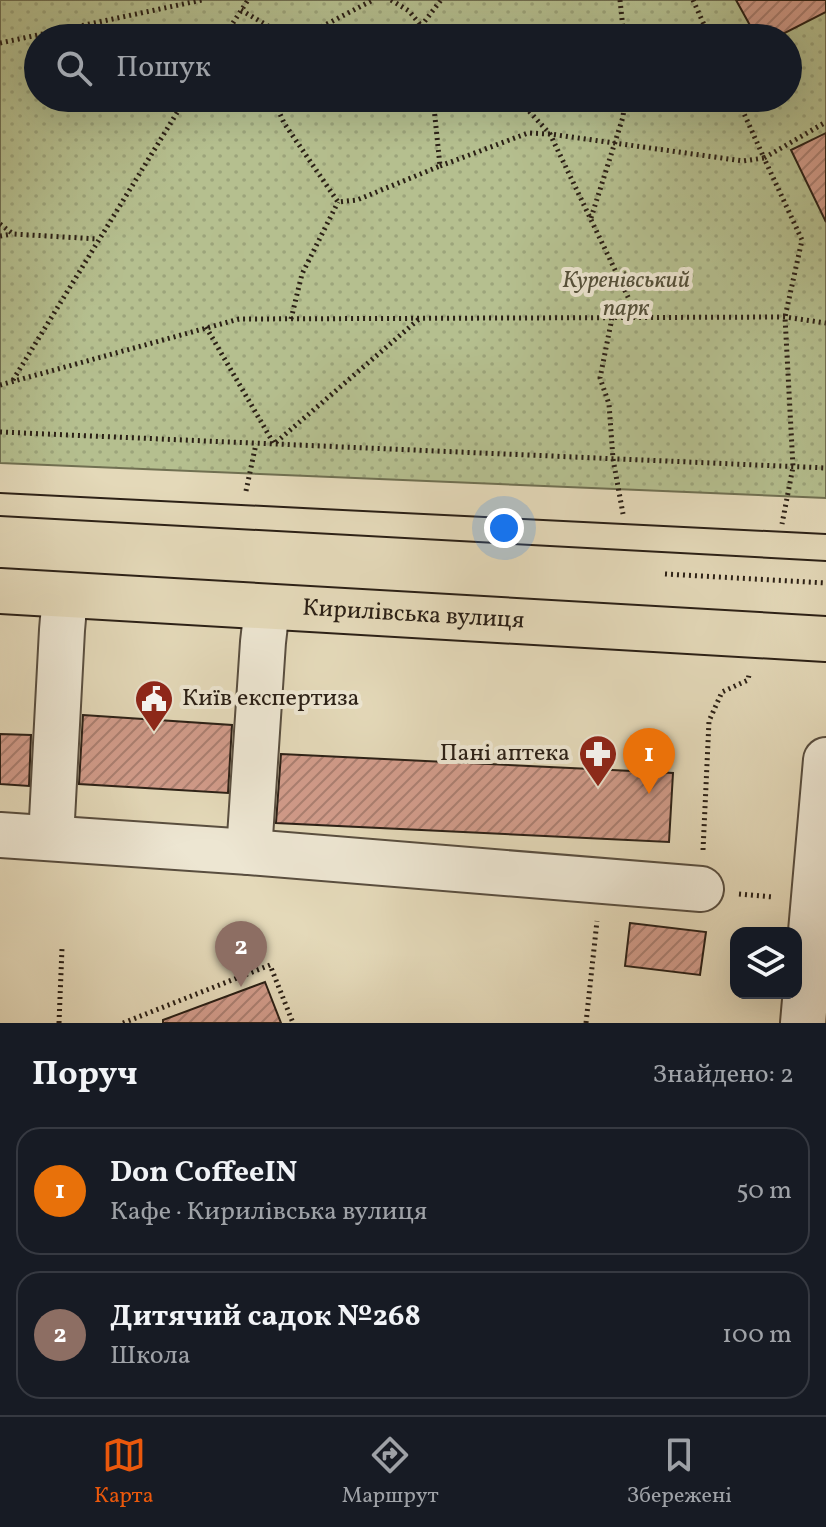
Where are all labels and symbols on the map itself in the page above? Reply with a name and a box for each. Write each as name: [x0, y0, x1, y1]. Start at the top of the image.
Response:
park label: Куренівський парк: [562, 264, 690, 326]
your location: [484, 508, 524, 548]
street label: Кирилівська вулиця: [301, 592, 525, 638]
public building icon: Київ експертиза: [133, 678, 175, 733]
place label: Київ експертиза: [182, 682, 360, 716]
pin: 1: [623, 728, 675, 794]
pharmacy icon: Пані аптека: [577, 733, 619, 788]
place label: Пані аптека: [440, 737, 570, 771]
pin: 2: [215, 921, 267, 987]

